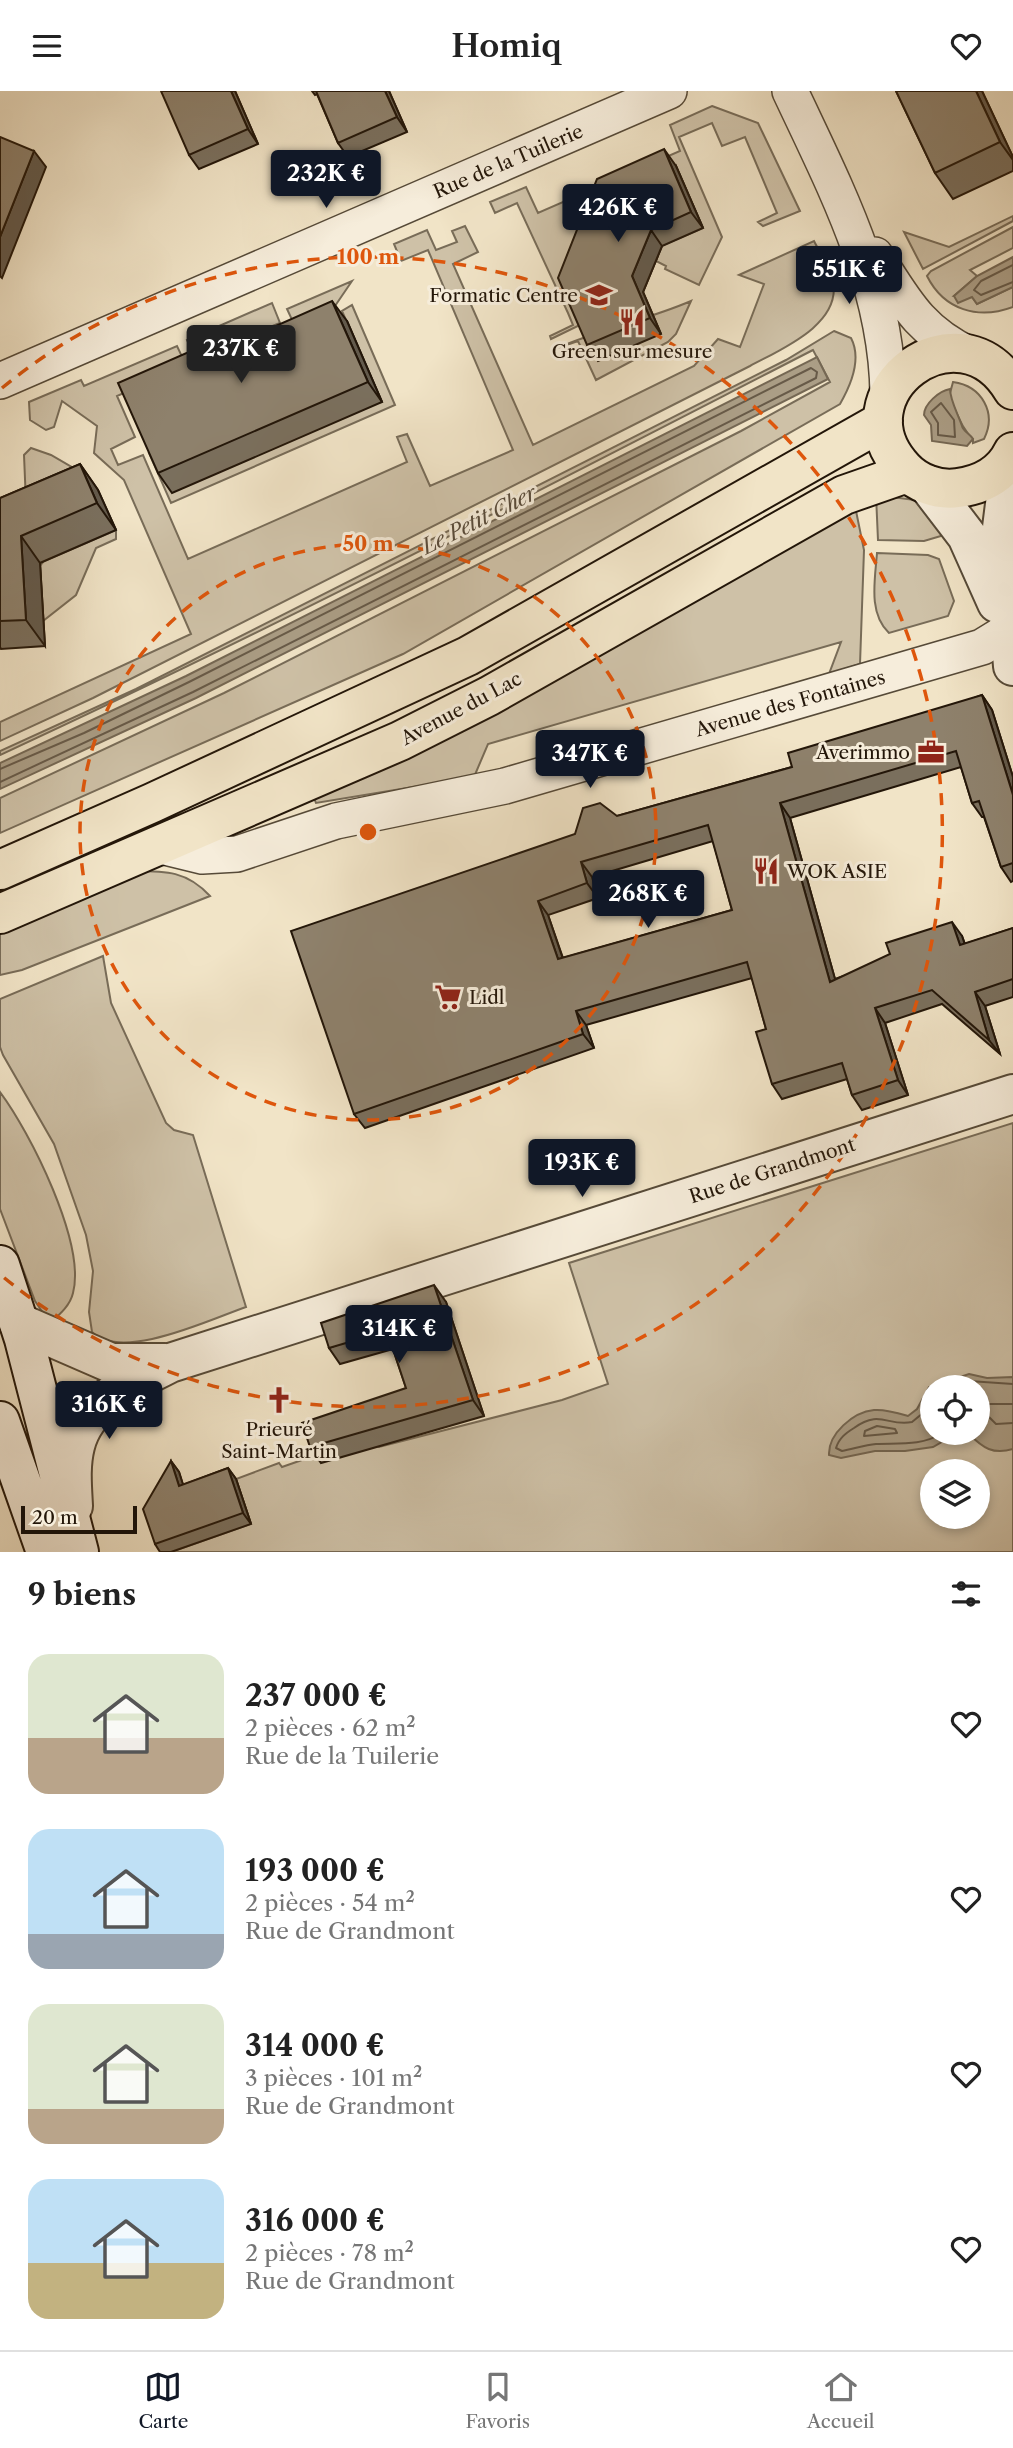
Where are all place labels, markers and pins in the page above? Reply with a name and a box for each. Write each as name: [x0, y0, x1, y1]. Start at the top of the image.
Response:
pin: 232K €: [269, 151, 383, 210]
pin: 426K €: [561, 185, 675, 244]
pin: 551K €: [792, 247, 906, 306]
school or university icon: Formatic Centre: [584, 280, 614, 310]
place label: Formatic Centre: [429, 284, 578, 307]
restaurant icon: Green sur mesure: [617, 307, 647, 337]
pin: 237K €: [184, 325, 298, 385]
place label: Green sur mesure: [552, 340, 712, 363]
pin: 347K €: [533, 731, 647, 790]
office icon: Averimmo: [916, 737, 946, 767]
place label: Averimmo: [815, 741, 910, 764]
centre of rings: [356, 820, 380, 844]
restaurant icon: WOK ASIE: [751, 856, 781, 886]
place label: WOK ASIE: [786, 860, 887, 883]
pin: 268K €: [591, 871, 705, 930]
supermarket icon: Lidl: [433, 982, 463, 1012]
place label: Lidl: [469, 986, 505, 1009]
pin: 193K €: [525, 1139, 639, 1199]
pin: 314K €: [342, 1305, 456, 1365]
pin: 316K €: [52, 1381, 166, 1441]
church icon: Prieuré Saint-Martin: [264, 1385, 294, 1415]
place label: Prieuré Saint-Martin: [221, 1418, 337, 1463]

